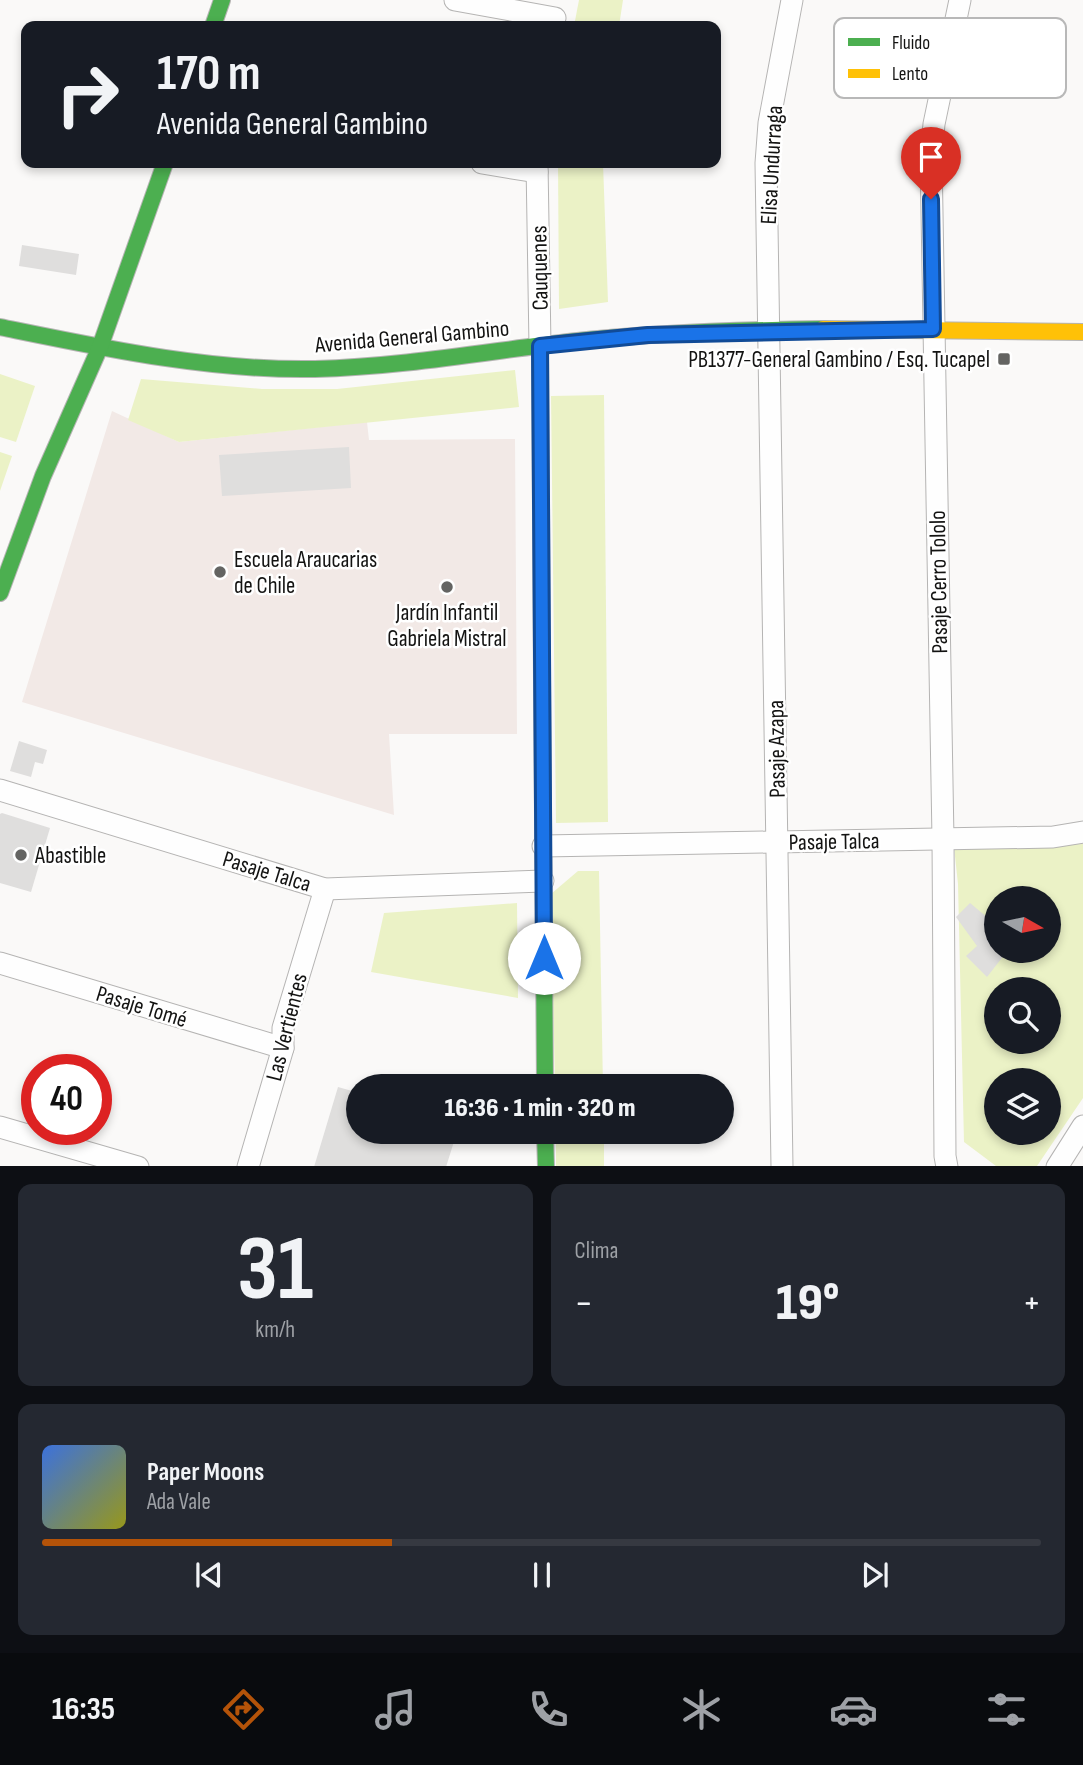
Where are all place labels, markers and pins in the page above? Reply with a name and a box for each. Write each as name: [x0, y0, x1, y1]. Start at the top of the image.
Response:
pin: [901, 127, 961, 199]
place label: PB1377-General Gambino / Esq. Tucapel: [688, 346, 990, 374]
marker: PB1377-General Gambino / Esq. Tucapel: [996, 351, 1012, 367]
place label: Escuela Araucarias de Chile: [234, 546, 377, 600]
marker: Escuela Araucarias de Chile: [212, 564, 228, 580]
marker: Jardín Infantil Gabriela Mistral: [439, 579, 455, 595]
place label: Jardín Infantil Gabriela Mistral: [387, 599, 507, 653]
place label: Abastible: [34, 842, 106, 870]
marker: Abastible: [13, 847, 29, 863]

